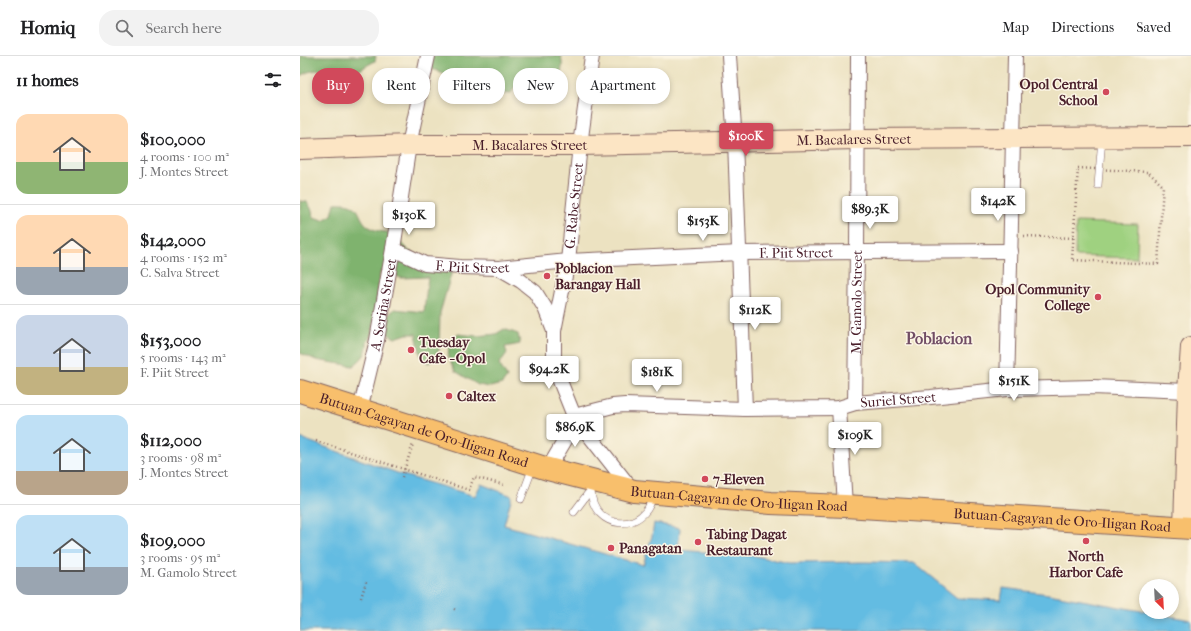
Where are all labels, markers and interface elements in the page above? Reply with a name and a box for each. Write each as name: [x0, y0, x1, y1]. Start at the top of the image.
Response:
search box: [99, 10, 379, 46]
text: Homiq: [20, 17, 75, 39]
icon: search: [113, 17, 135, 39]
text: Search here: [145, 19, 222, 37]
text: Map: [1002, 19, 1029, 36]
text: Directions: [1051, 19, 1114, 36]
text: Saved: [1136, 19, 1171, 36]
chip: Buy: [312, 68, 364, 104]
chip: Rent: [372, 68, 430, 104]
chip: Filters: [438, 68, 505, 104]
chip: New: [513, 68, 568, 104]
chip: Apartment: [576, 68, 670, 104]
icon: filters: [262, 69, 284, 91]
text: 11 homes: [16, 70, 79, 90]
place label: Opol Central School: [1020, 76, 1098, 109]
marker: Opol Central School: [1101, 87, 1111, 97]
pin: $100K: [718, 123, 774, 157]
text: $100K: [728, 128, 764, 143]
text: $100,000: [140, 129, 206, 149]
icon: home: [48, 130, 96, 178]
street label: M. Bacalares Street: [796, 131, 911, 149]
street label: M. Bacalares Street: [472, 137, 588, 154]
text: 4 rooms · 100 m²: [140, 149, 229, 164]
street label: G. Rabe Street: [561, 162, 587, 250]
text: J. Montes Street: [140, 164, 229, 179]
pin: $142K: [970, 188, 1026, 222]
text: $142K: [980, 193, 1016, 208]
pin: $89.3K: [837, 196, 903, 230]
text: $89.3K: [851, 201, 889, 216]
pin: $130K: [381, 202, 437, 236]
text: $130K: [392, 207, 426, 222]
pin: $153K: [675, 208, 731, 242]
text: $153K: [687, 213, 719, 228]
text: $142,000: [140, 230, 206, 250]
icon: home: [48, 231, 96, 279]
street label: F. Piit Street: [759, 244, 833, 262]
text: 4 rooms · 152 m²: [140, 250, 227, 265]
street label: M. Gamolo Street: [848, 250, 866, 354]
street label: A. Seriña Street: [366, 257, 400, 354]
street label: F. Piit Street: [435, 257, 510, 277]
place label: Poblacion Barangay Hall: [555, 260, 641, 293]
text: C. Salva Street: [140, 265, 220, 280]
marker: Poblacion Barangay Hall: [542, 271, 552, 281]
place label: Opol Community College: [985, 281, 1092, 314]
marker: Opol Community College: [1093, 292, 1103, 302]
pin: $112K: [727, 297, 783, 331]
text: $112K: [739, 302, 771, 317]
district label: Poblacion: [906, 329, 973, 348]
text: $153,000: [140, 330, 201, 350]
icon: home: [48, 331, 96, 379]
place label: Tuesday Cafe - Opol: [418, 334, 486, 367]
marker: Tuesday Cafe - Opol: [406, 345, 416, 355]
text: 5 rooms · 143 m²: [140, 350, 226, 365]
pin: $94.2K: [516, 356, 582, 390]
pin: $181K: [629, 359, 685, 393]
text: $94.2K: [529, 361, 569, 376]
text: $181K: [641, 364, 673, 379]
text: F. Piit Street: [140, 365, 209, 380]
pin: $151K: [986, 368, 1042, 402]
text: $151K: [998, 373, 1030, 388]
place label: Caltex: [457, 388, 497, 405]
street label: Suriel Street: [860, 389, 937, 412]
street label: Butuan-Cagayan de Oro-Iligan Road: [317, 390, 531, 471]
marker: Caltex: [444, 391, 454, 401]
pin: $86.9K: [542, 414, 608, 448]
text: $86.9K: [555, 419, 595, 434]
pin: $109K: [827, 422, 883, 456]
text: $109K: [837, 427, 873, 442]
text: $112,000: [140, 430, 202, 450]
icon: home: [48, 431, 96, 479]
text: 3 rooms · 98 m²: [140, 450, 221, 465]
text: J. Montes Street: [140, 465, 229, 480]
place label: 7-Eleven: [712, 471, 765, 488]
marker: 7-Eleven: [700, 474, 710, 484]
street label: Butuan-Cagayan de Oro-Iligan Road: [630, 483, 848, 515]
street label: Butuan-Cagayan de Oro-Iligan Road: [953, 505, 1172, 536]
place label: Tabing Dagat Restaurant: [705, 526, 788, 559]
text: $109,000: [140, 530, 205, 550]
icon: home: [48, 531, 96, 579]
marker: North Harbor Cafe: [1081, 536, 1091, 546]
marker: Tabing Dagat Restaurant: [693, 537, 703, 547]
place label: Panagatan: [619, 540, 683, 557]
marker: Panagatan: [606, 543, 616, 553]
place label: North Harbor Cafe: [1049, 548, 1123, 581]
text: 3 rooms · 95 m²: [140, 550, 220, 565]
text: M. Gamolo Street: [140, 565, 237, 580]
north arrow: [1139, 579, 1179, 619]
map controls: [1139, 579, 1179, 619]

